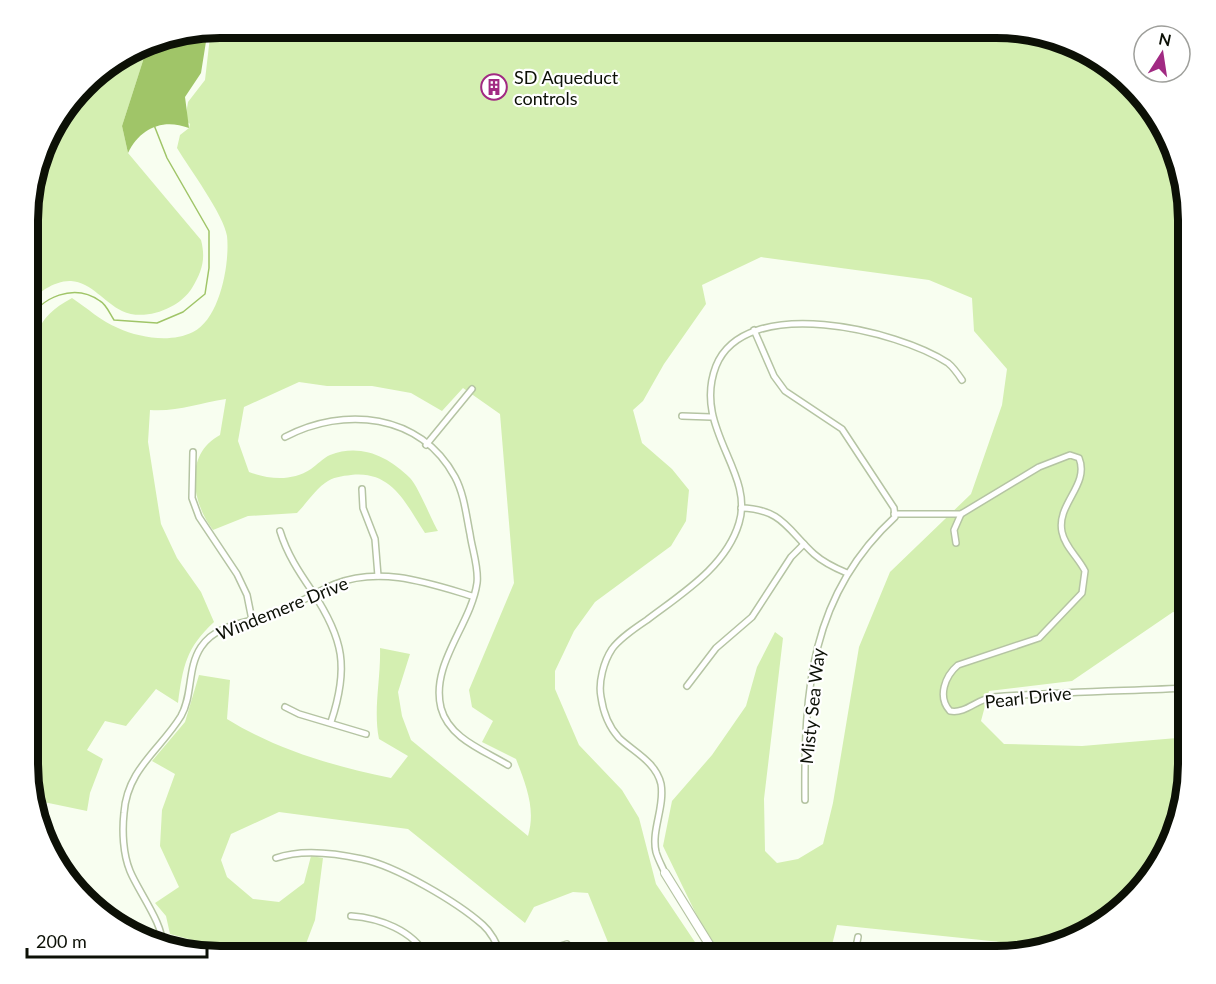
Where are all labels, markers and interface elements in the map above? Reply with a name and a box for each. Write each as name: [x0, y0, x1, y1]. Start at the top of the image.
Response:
north arrow: [1132, 24, 1192, 84]
text: N: [1157, 28, 1173, 49]
place label: SD Aqueduct controls: [514, 66, 619, 109]
building icon: SD Aqueduct controls: [479, 72, 509, 102]
street label: Windemere Drive: [213, 572, 351, 644]
street label: Misty Sea Way: [795, 646, 829, 765]
street label: Pearl Drive: [984, 682, 1072, 712]
scale bar: [27, 921, 207, 959]
text: 200 m: [36, 930, 87, 952]

